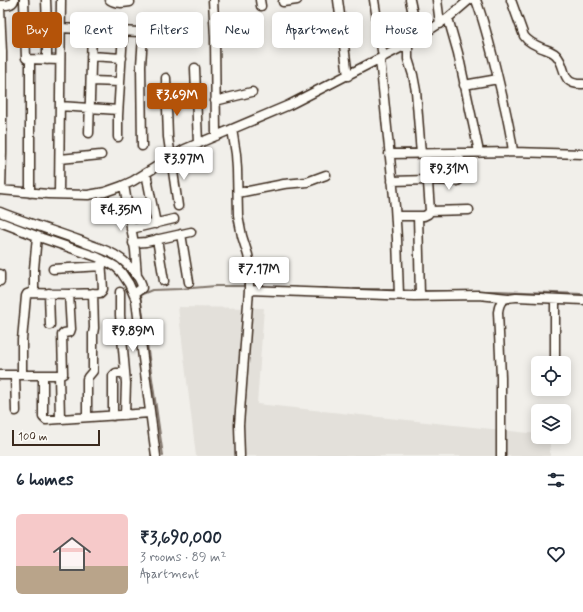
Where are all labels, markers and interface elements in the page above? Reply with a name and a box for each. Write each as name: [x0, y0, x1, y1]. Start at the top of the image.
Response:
chip: Buy: [12, 12, 62, 48]
chip: Rent: [70, 12, 128, 48]
chip: Filters: [136, 12, 203, 48]
chip: New: [211, 12, 264, 48]
chip: Apartment: [272, 12, 363, 48]
chip: House: [371, 12, 432, 48]
pin: ₹3.69M: [144, 83, 210, 117]
text: ₹3.69M: [156, 87, 198, 104]
pin: ₹3.97M: [151, 147, 217, 181]
text: ₹3.97M: [164, 151, 204, 168]
pin: ₹9.31M: [416, 157, 482, 191]
text: ₹9.31M: [429, 161, 469, 178]
pin: ₹4.35M: [88, 198, 154, 232]
text: ₹4.35M: [100, 202, 142, 219]
pin: ₹7.17M: [226, 257, 292, 291]
text: ₹7.17M: [238, 261, 280, 278]
pin: ₹9.89M: [100, 319, 166, 353]
text: ₹9.89M: [111, 323, 155, 340]
map controls: [531, 356, 571, 444]
button: locate: [531, 356, 571, 396]
button: layers: [531, 404, 571, 444]
scale bar: [12, 428, 100, 447]
text: 100 m: [18, 430, 48, 444]
text: 6 homes: [16, 469, 74, 491]
icon: filters: [545, 469, 567, 491]
text: ₹3,690,000: [140, 527, 222, 549]
icon: home: [48, 530, 96, 578]
icon: heart: [545, 543, 567, 565]
text: 3 rooms · 89 m²: [140, 549, 226, 566]
text: Apartment: [140, 566, 199, 583]

